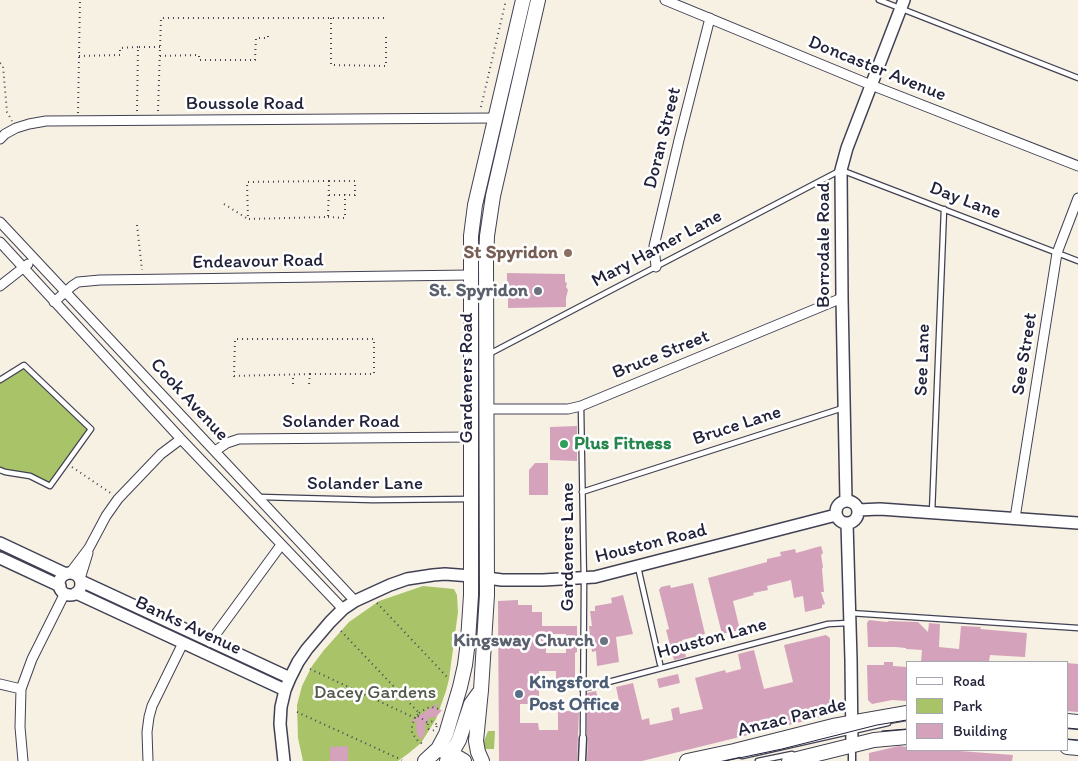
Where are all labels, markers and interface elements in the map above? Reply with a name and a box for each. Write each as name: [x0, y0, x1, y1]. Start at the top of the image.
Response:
street label: Doncaster Avenue: [805, 31, 949, 107]
street label: Doran Street: [639, 85, 687, 191]
street label: Boussole Road: [186, 93, 304, 115]
street label: Day Lane: [926, 177, 1004, 225]
street label: Borrodale Road: [813, 182, 835, 308]
street label: Mary Hamer Lane: [588, 205, 726, 293]
place label: St Spyridon: [464, 242, 558, 264]
marker: St Spyridon: [562, 247, 574, 259]
street label: Endeavour Road: [192, 249, 324, 275]
place label: St. Spyridon: [429, 280, 528, 302]
marker: St. Spyridon: [532, 285, 544, 297]
street label: See Street: [1007, 311, 1043, 397]
street label: Gardeners Road: [456, 313, 478, 443]
street label: See Lane: [910, 323, 936, 397]
street label: Bruce Street: [609, 325, 713, 385]
street label: Cook Avenue: [145, 354, 233, 446]
street label: Bruce Lane: [690, 401, 784, 451]
street label: Solander Road: [282, 411, 400, 433]
place label: Plus Fitness: [574, 433, 671, 455]
marker: Plus Fitness: [558, 438, 570, 450]
street label: Solander Lane: [307, 473, 423, 495]
street label: Gardeners Lane: [557, 482, 579, 612]
street label: Houston Road: [593, 519, 709, 569]
street label: Banks Avenue: [131, 591, 245, 661]
street label: Houston Lane: [655, 613, 769, 665]
place label: Kingsway Church: [453, 630, 594, 652]
marker: Kingsway Church: [598, 635, 610, 647]
legend: [906, 661, 1068, 751]
place label: Kingsford Post Office: [529, 672, 619, 716]
text: Road: [953, 672, 985, 690]
park label: Dacey Gardens: [314, 682, 436, 704]
marker: Kingsford Post Office: [513, 688, 525, 700]
street label: Anzac Parade: [735, 694, 849, 742]
text: Park: [953, 697, 983, 715]
text: Building: [953, 722, 1007, 740]

